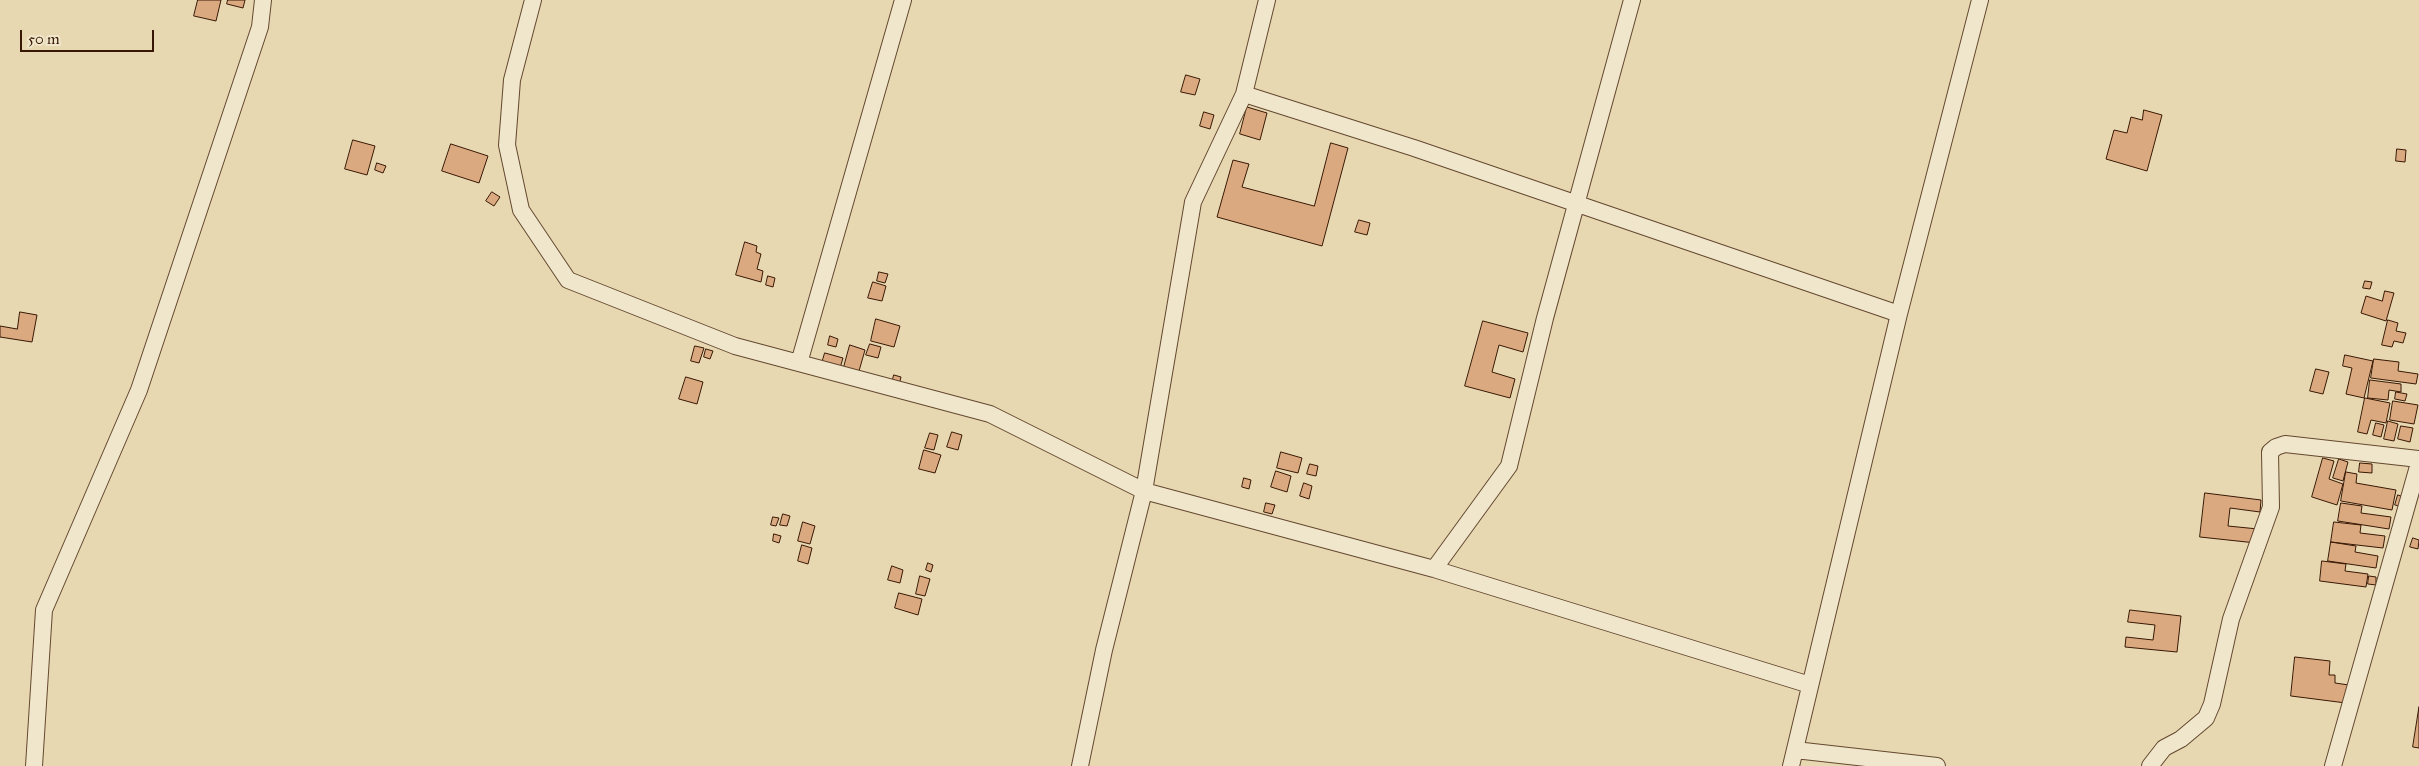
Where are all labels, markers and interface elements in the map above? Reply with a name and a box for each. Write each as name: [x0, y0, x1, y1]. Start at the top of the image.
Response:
scale bar: [22, 20, 156, 52]
text: 50 m: [28, 30, 60, 48]

